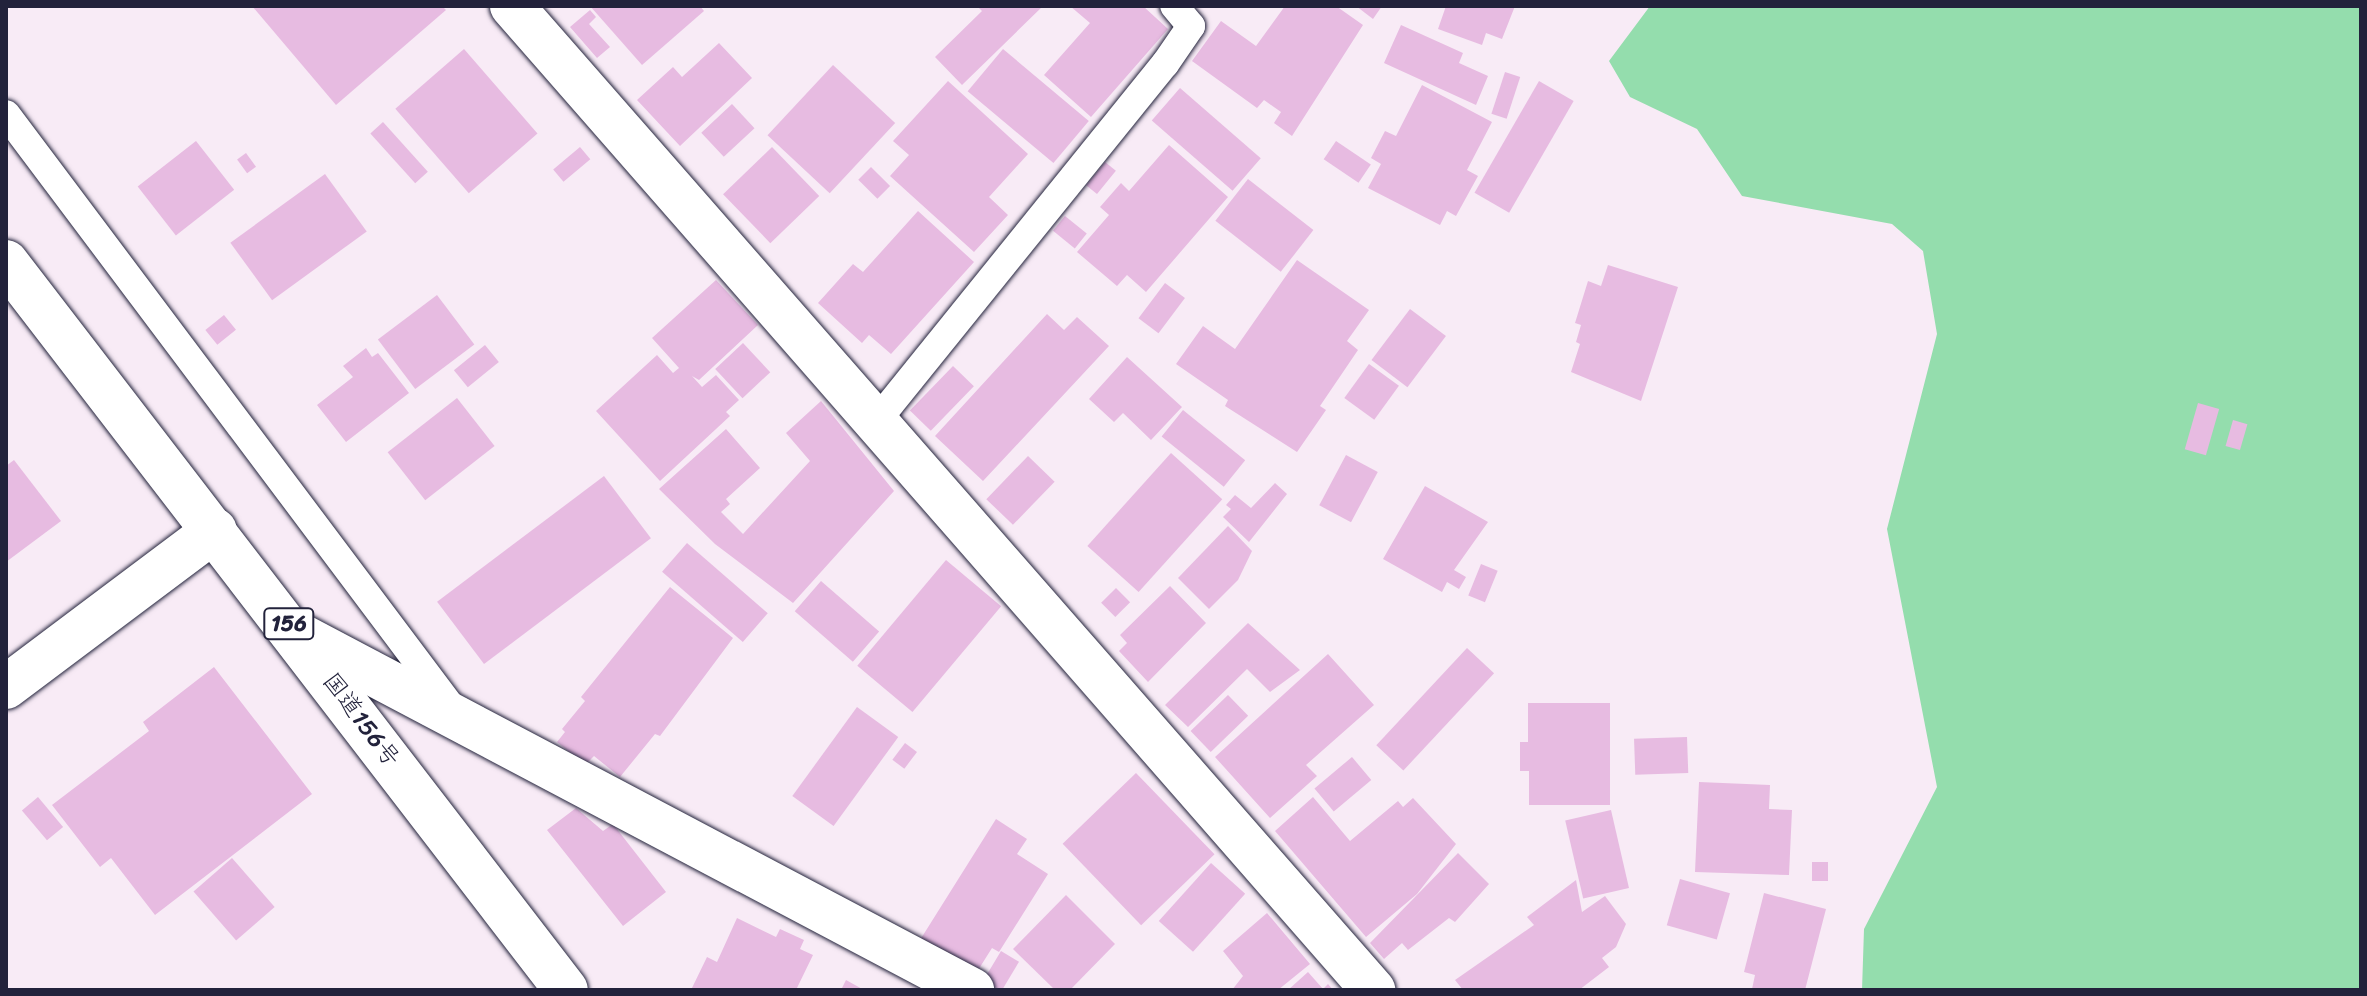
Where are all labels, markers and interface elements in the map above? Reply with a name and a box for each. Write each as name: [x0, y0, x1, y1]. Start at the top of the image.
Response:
road number: 156: [263, 606, 315, 642]
street label: 国道156号: [316, 667, 406, 773]

